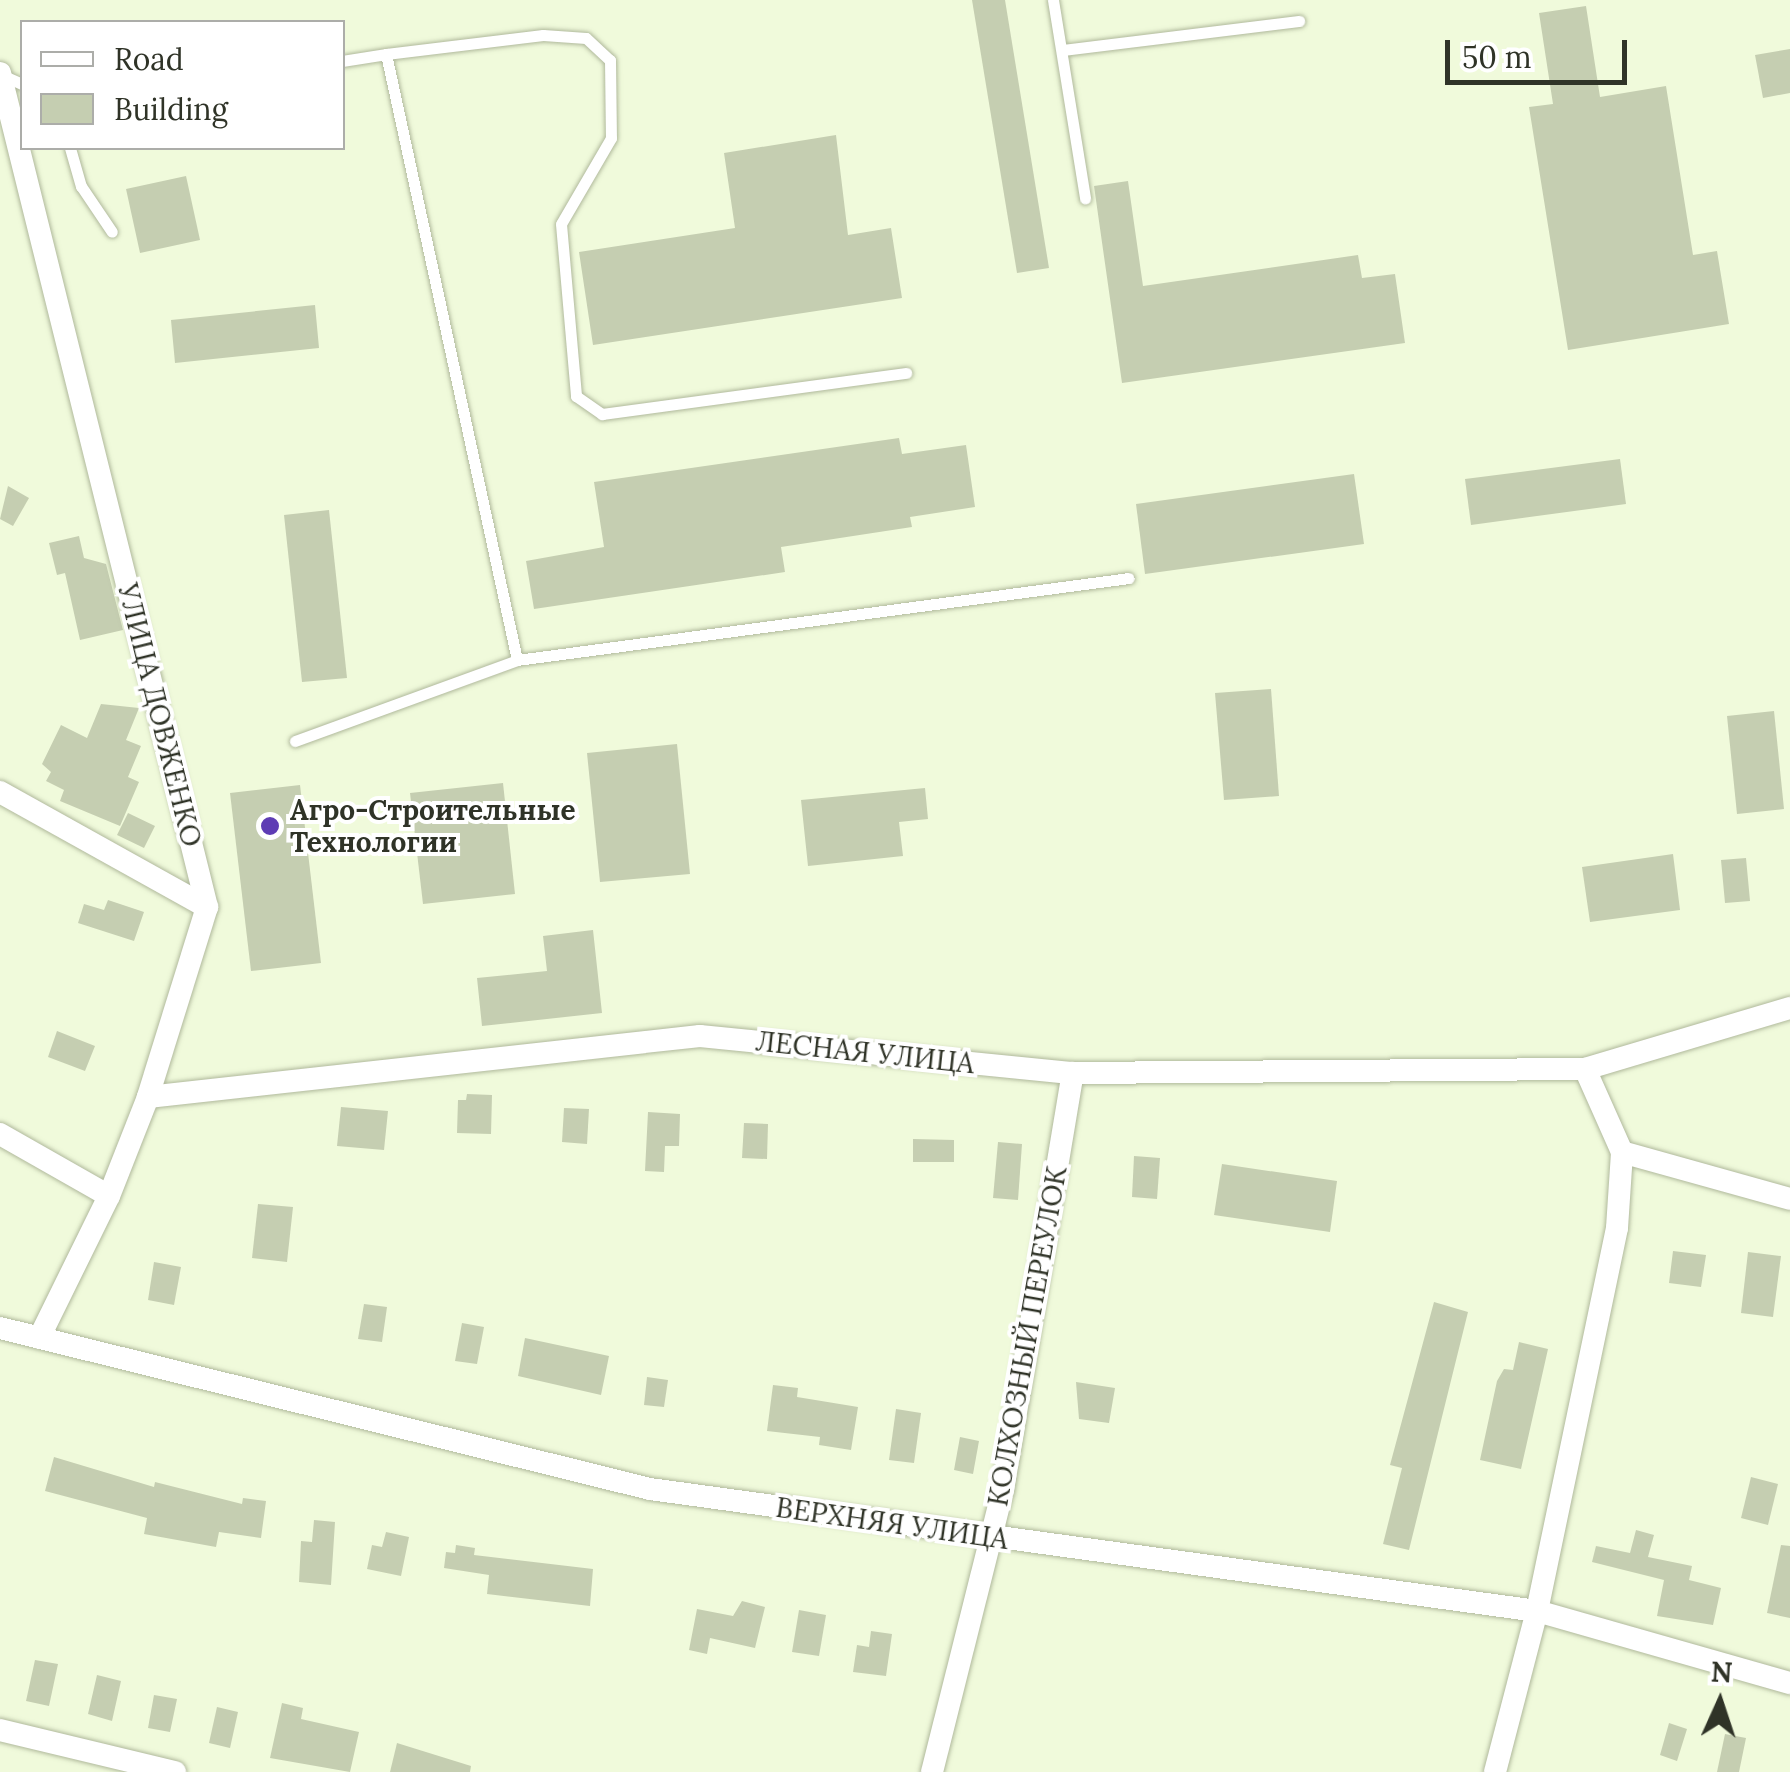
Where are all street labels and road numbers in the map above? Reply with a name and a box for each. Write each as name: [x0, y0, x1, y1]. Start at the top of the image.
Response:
street label: УЛИЦА ДОВЖЕНКО: [111, 580, 209, 850]
street label: ЛЕСНАЯ УЛИЦА: [754, 1024, 976, 1080]
street label: КОЛХОЗНЫЙ ПЕРЕУЛОК: [981, 1163, 1073, 1509]
street label: ВЕРХНЯЯ УЛИЦА: [774, 1490, 1010, 1556]

